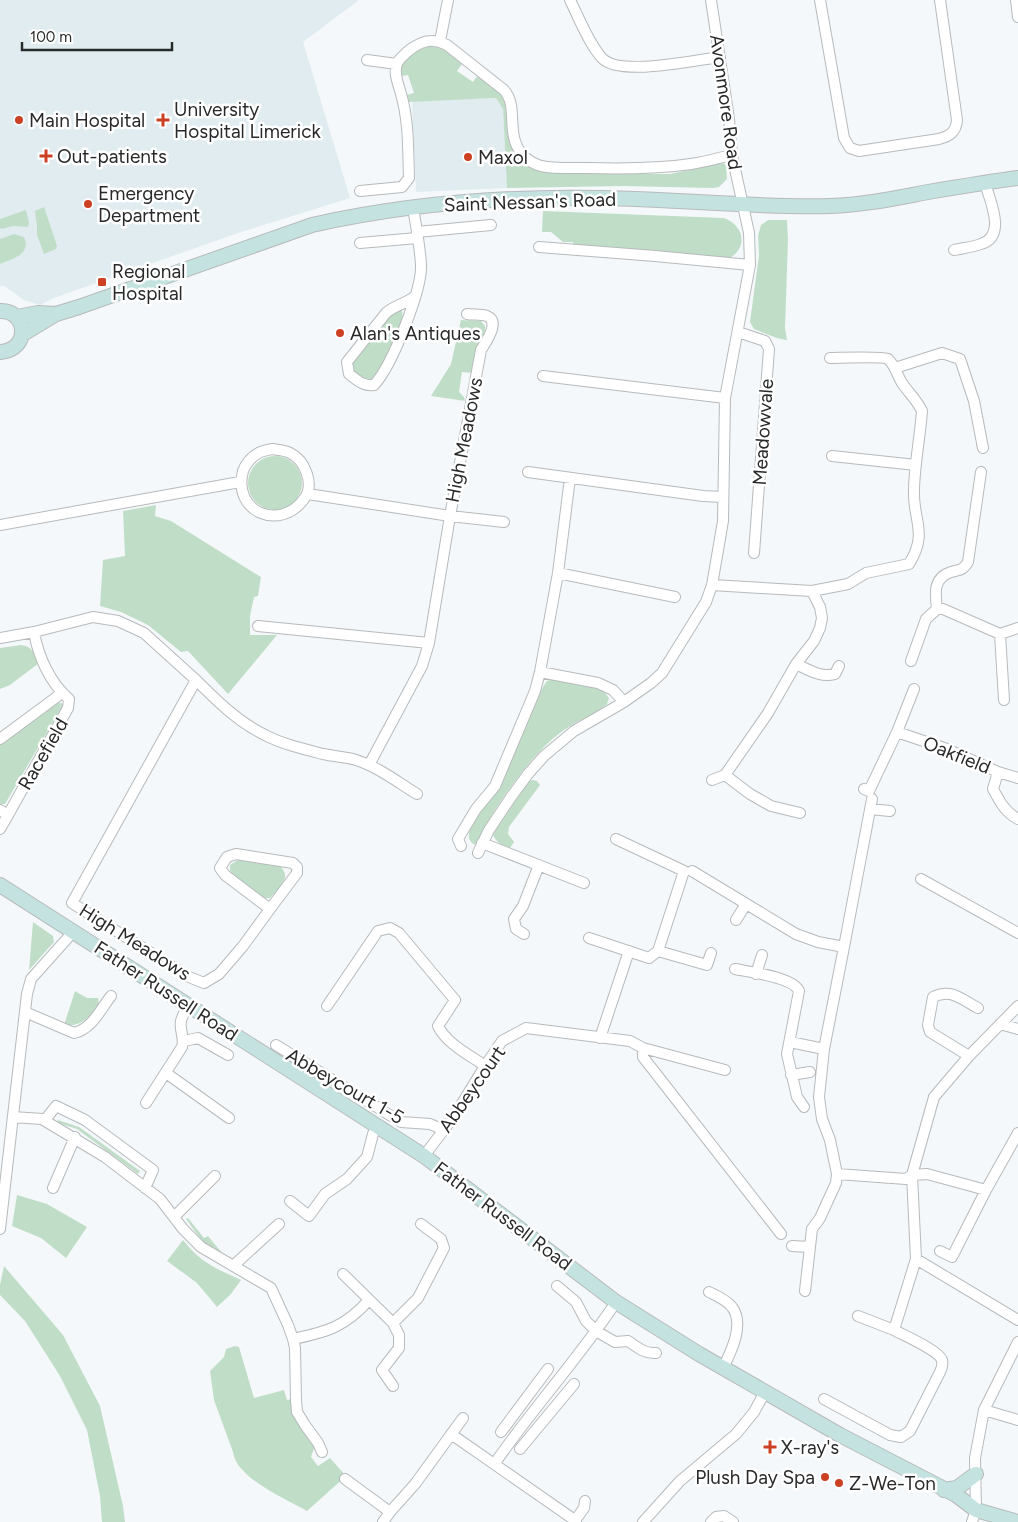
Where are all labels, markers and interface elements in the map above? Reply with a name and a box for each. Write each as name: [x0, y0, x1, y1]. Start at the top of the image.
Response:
scale bar: [22, 20, 172, 52]
text: 100 m: [30, 28, 72, 46]
street label: Avonmore Road: [705, 33, 747, 171]
place label: University Hospital Limerick: [174, 98, 321, 143]
place label: Main Hospital: [29, 109, 145, 132]
marker: University Hospital Limerick: [156, 113, 170, 127]
marker: Main Hospital: [13, 114, 25, 126]
place label: Out-patients: [57, 145, 167, 168]
place label: Maxol: [478, 146, 528, 169]
marker: Out-patients: [39, 149, 53, 163]
marker: Maxol: [462, 151, 474, 163]
place label: Emergency Department: [98, 182, 200, 227]
street label: Saint Nessan's Road: [443, 187, 617, 217]
marker: Emergency Department: [82, 198, 94, 210]
place label: Regional Hospital: [112, 260, 185, 305]
marker: Regional Hospital: [96, 276, 108, 288]
place label: Alan's Antiques: [350, 322, 481, 345]
marker: Alan's Antiques: [334, 327, 346, 339]
street label: High Meadows: [441, 375, 487, 504]
street label: Meadowvale: [748, 378, 778, 486]
street label: Racefield: [13, 714, 73, 794]
street label: Oakfield: [920, 731, 994, 779]
street label: High Meadows: [75, 899, 195, 985]
street label: Father Russell Road: [90, 936, 242, 1046]
street label: Abbeycourt: [434, 1041, 510, 1137]
street label: Abbeycourt 1-5: [282, 1043, 408, 1129]
street label: Father Russell Road: [430, 1157, 576, 1275]
place label: X-ray's: [781, 1436, 839, 1459]
marker: X-ray's: [763, 1440, 777, 1454]
place label: Plush Day Spa: [695, 1466, 815, 1489]
marker: Plush Day Spa: [819, 1471, 831, 1483]
place label: Z-We-Ton: [849, 1472, 936, 1495]
marker: Z-We-Ton: [833, 1477, 845, 1489]

